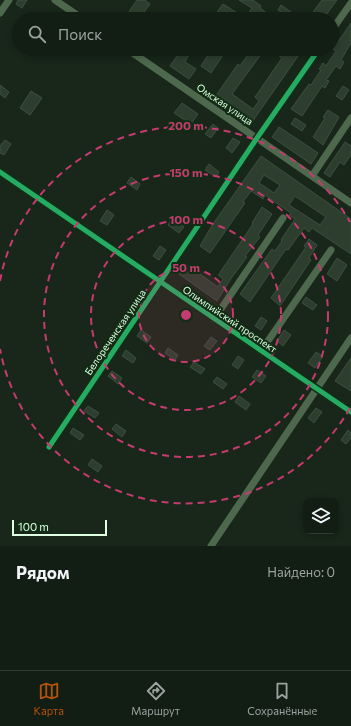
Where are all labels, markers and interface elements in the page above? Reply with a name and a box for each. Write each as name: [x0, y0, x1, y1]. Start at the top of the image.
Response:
search box: [12, 12, 339, 56]
icon: search: [26, 23, 48, 45]
text: Поиск: [58, 25, 102, 43]
street label: Омская улица: [195, 81, 255, 127]
text: 200 m: [168, 118, 204, 132]
text: 150 m: [169, 165, 203, 179]
text: 100 m: [169, 212, 203, 226]
text: 50 m: [172, 260, 200, 274]
street label: Олимпийский проспект: [181, 283, 280, 355]
street label: Белореченская улица: [82, 287, 148, 377]
centre of rings: [179, 308, 193, 322]
map controls: [303, 498, 339, 534]
button: layers: [303, 498, 339, 534]
scale bar: [12, 518, 107, 537]
text: 100 m: [18, 520, 49, 533]
text: Рядом: [16, 562, 70, 583]
text: Найдено: 0: [267, 564, 335, 580]
tab: Карта: [34, 680, 64, 717]
tab: Маршрут: [131, 680, 180, 717]
tab: Сохранённые: [247, 680, 317, 717]

